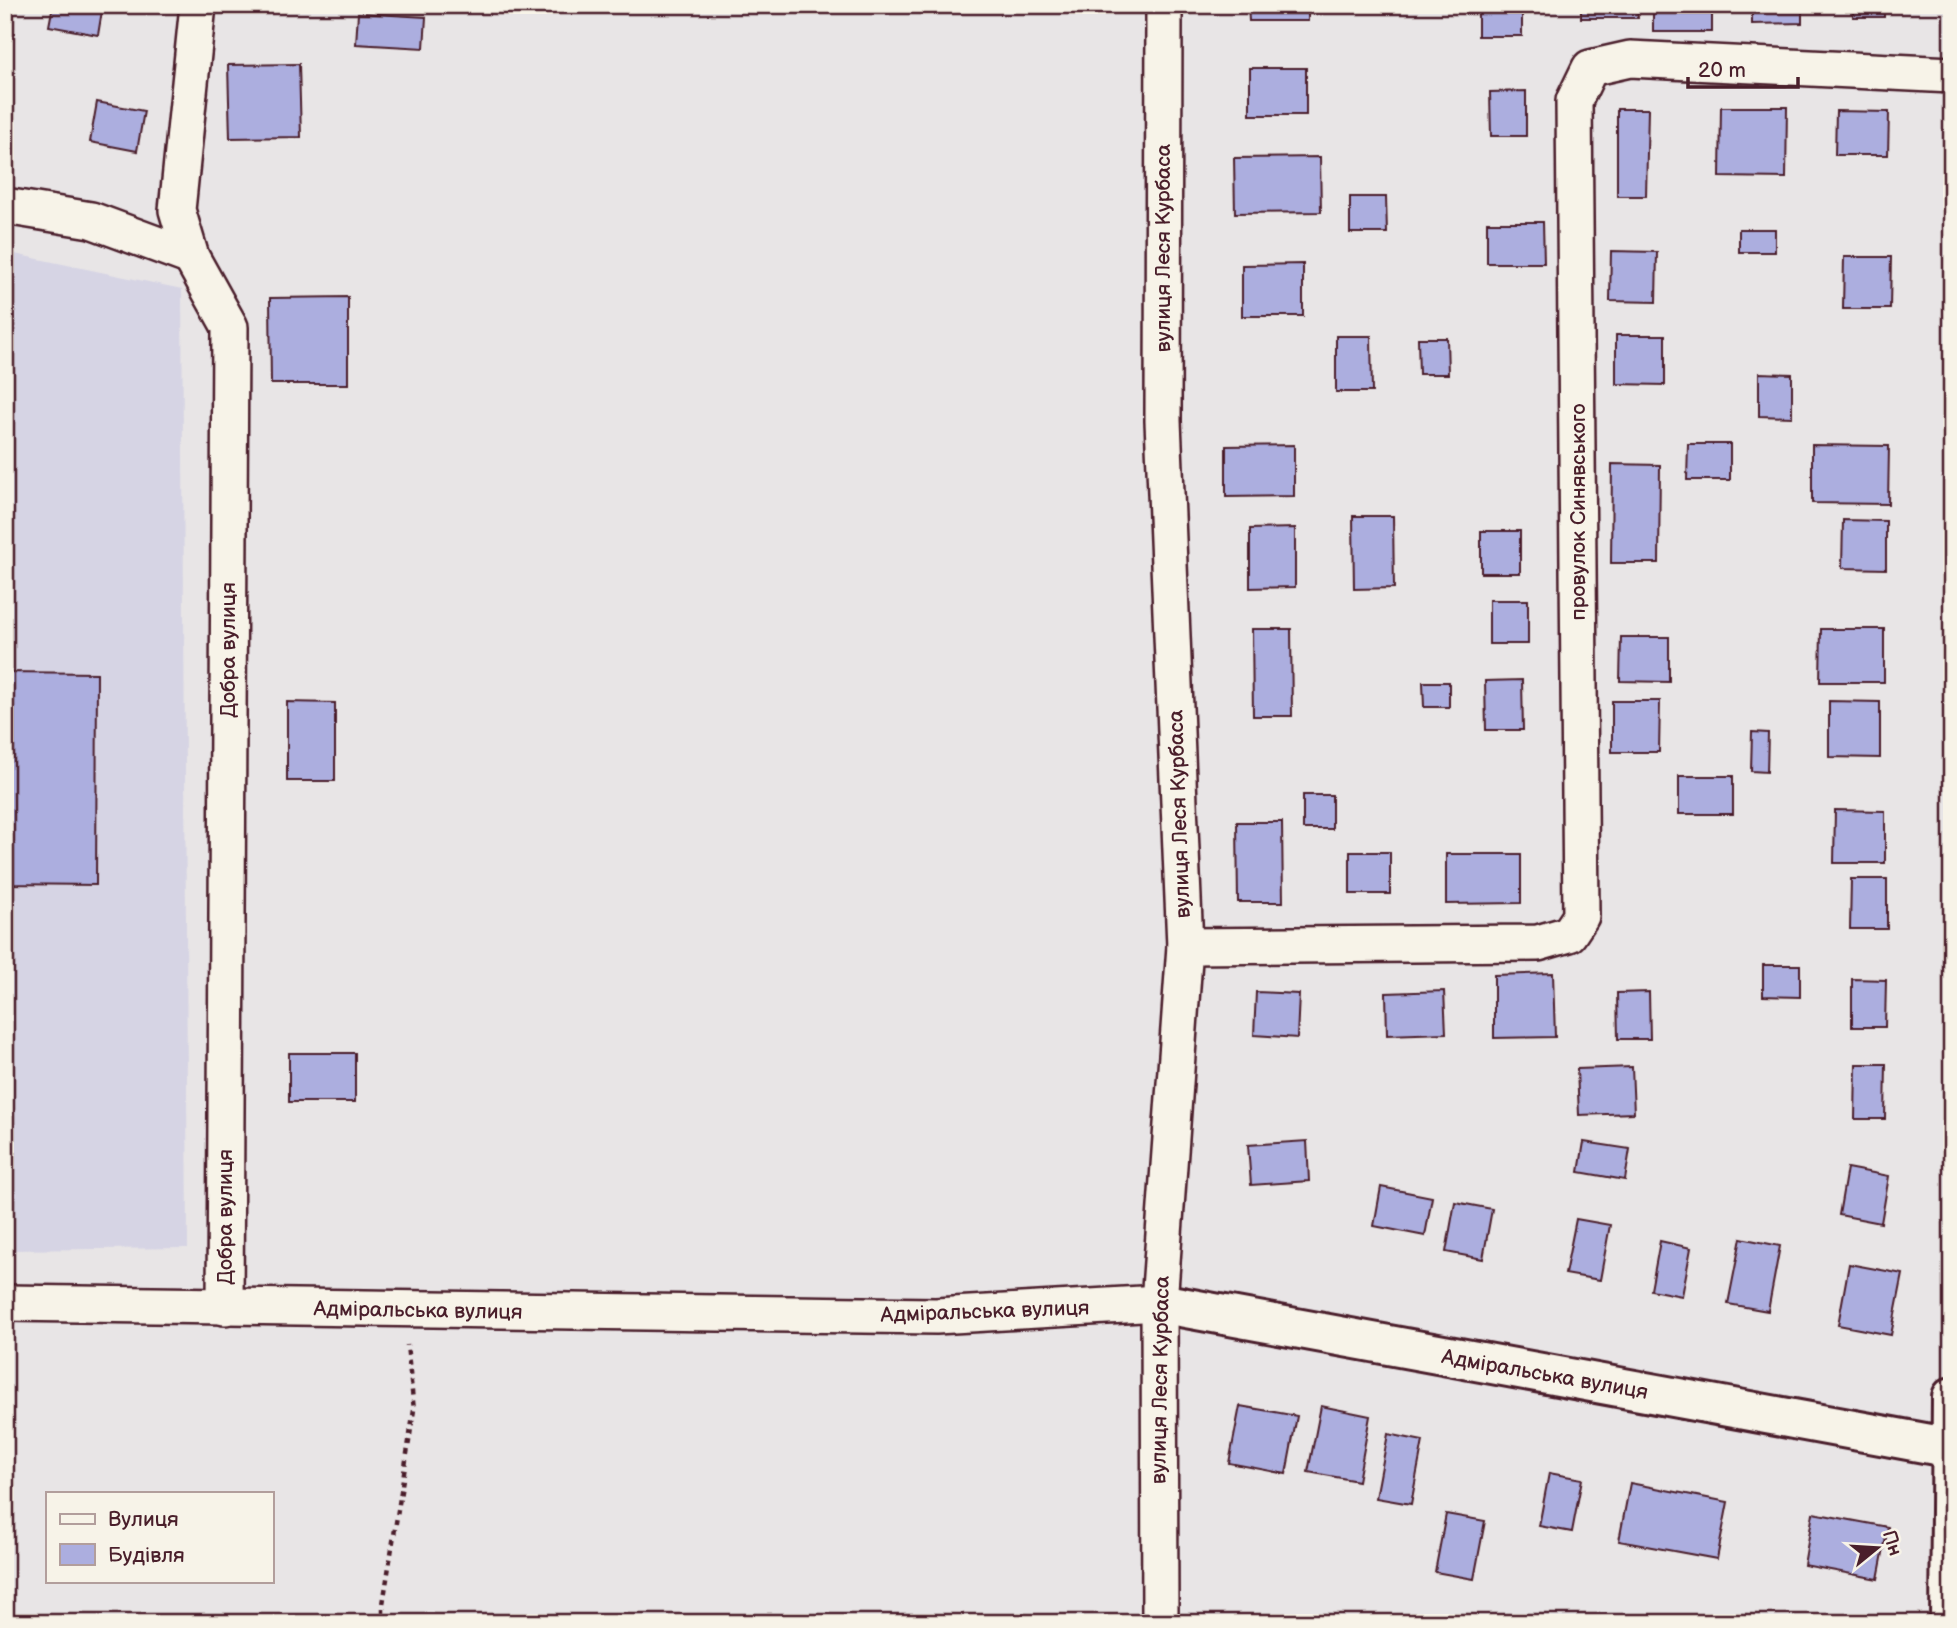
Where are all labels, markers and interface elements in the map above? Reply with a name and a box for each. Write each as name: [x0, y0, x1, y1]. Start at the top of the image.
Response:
scale bar: [1688, 46, 1798, 90]
text: 20 m: [1698, 58, 1746, 83]
street label: вулиця Леся Курбаса: [1151, 143, 1176, 352]
street label: провулок Синявського: [1566, 403, 1591, 620]
street label: Добра вулиця: [216, 582, 241, 718]
street label: вулиця Леся Курбаса: [1163, 709, 1196, 919]
street label: Добра вулиця: [213, 1149, 238, 1285]
street label: вулиця Леся Курбаса: [1146, 1275, 1175, 1484]
street label: Адміральська вулиця: [879, 1295, 1090, 1328]
street label: Адміральська вулиця: [312, 1296, 523, 1325]
street label: Адміральська вулиця: [1439, 1344, 1650, 1405]
legend: [46, 1492, 273, 1582]
text: Вулиця: [108, 1507, 179, 1532]
north arrow: [1842, 1512, 1912, 1582]
text: Пн: [1877, 1528, 1907, 1559]
text: Будівля: [108, 1543, 185, 1568]

